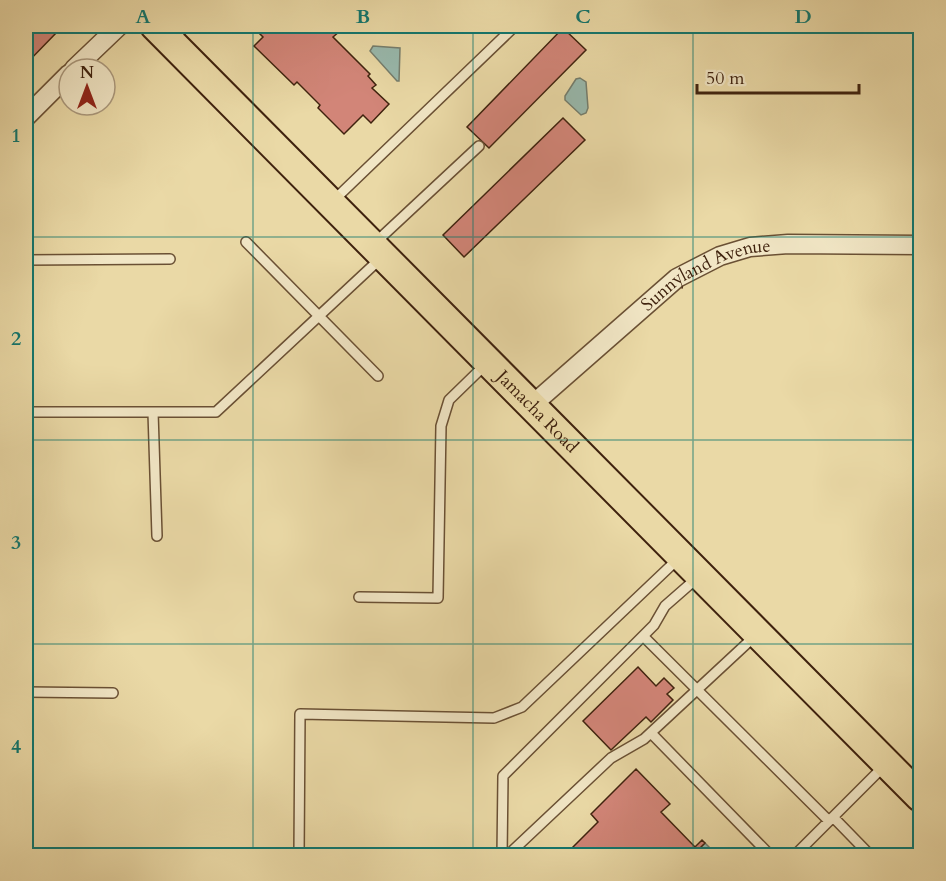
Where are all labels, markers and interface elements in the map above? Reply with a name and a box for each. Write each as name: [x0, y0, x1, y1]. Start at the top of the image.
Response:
text: A: [135, 3, 151, 30]
text: B: [356, 3, 370, 30]
text: C: [575, 3, 591, 30]
text: D: [794, 3, 812, 30]
north arrow: [57, 57, 117, 117]
scale bar: [697, 57, 859, 95]
text: N: [80, 62, 94, 84]
text: 50 m: [706, 66, 745, 91]
text: 1: [11, 122, 21, 149]
street label: Sunnyland Avenue: [636, 233, 771, 317]
text: 2: [11, 325, 21, 352]
street label: Jamacha Road: [488, 363, 584, 459]
text: 3: [11, 529, 21, 556]
text: 4: [11, 733, 21, 760]

